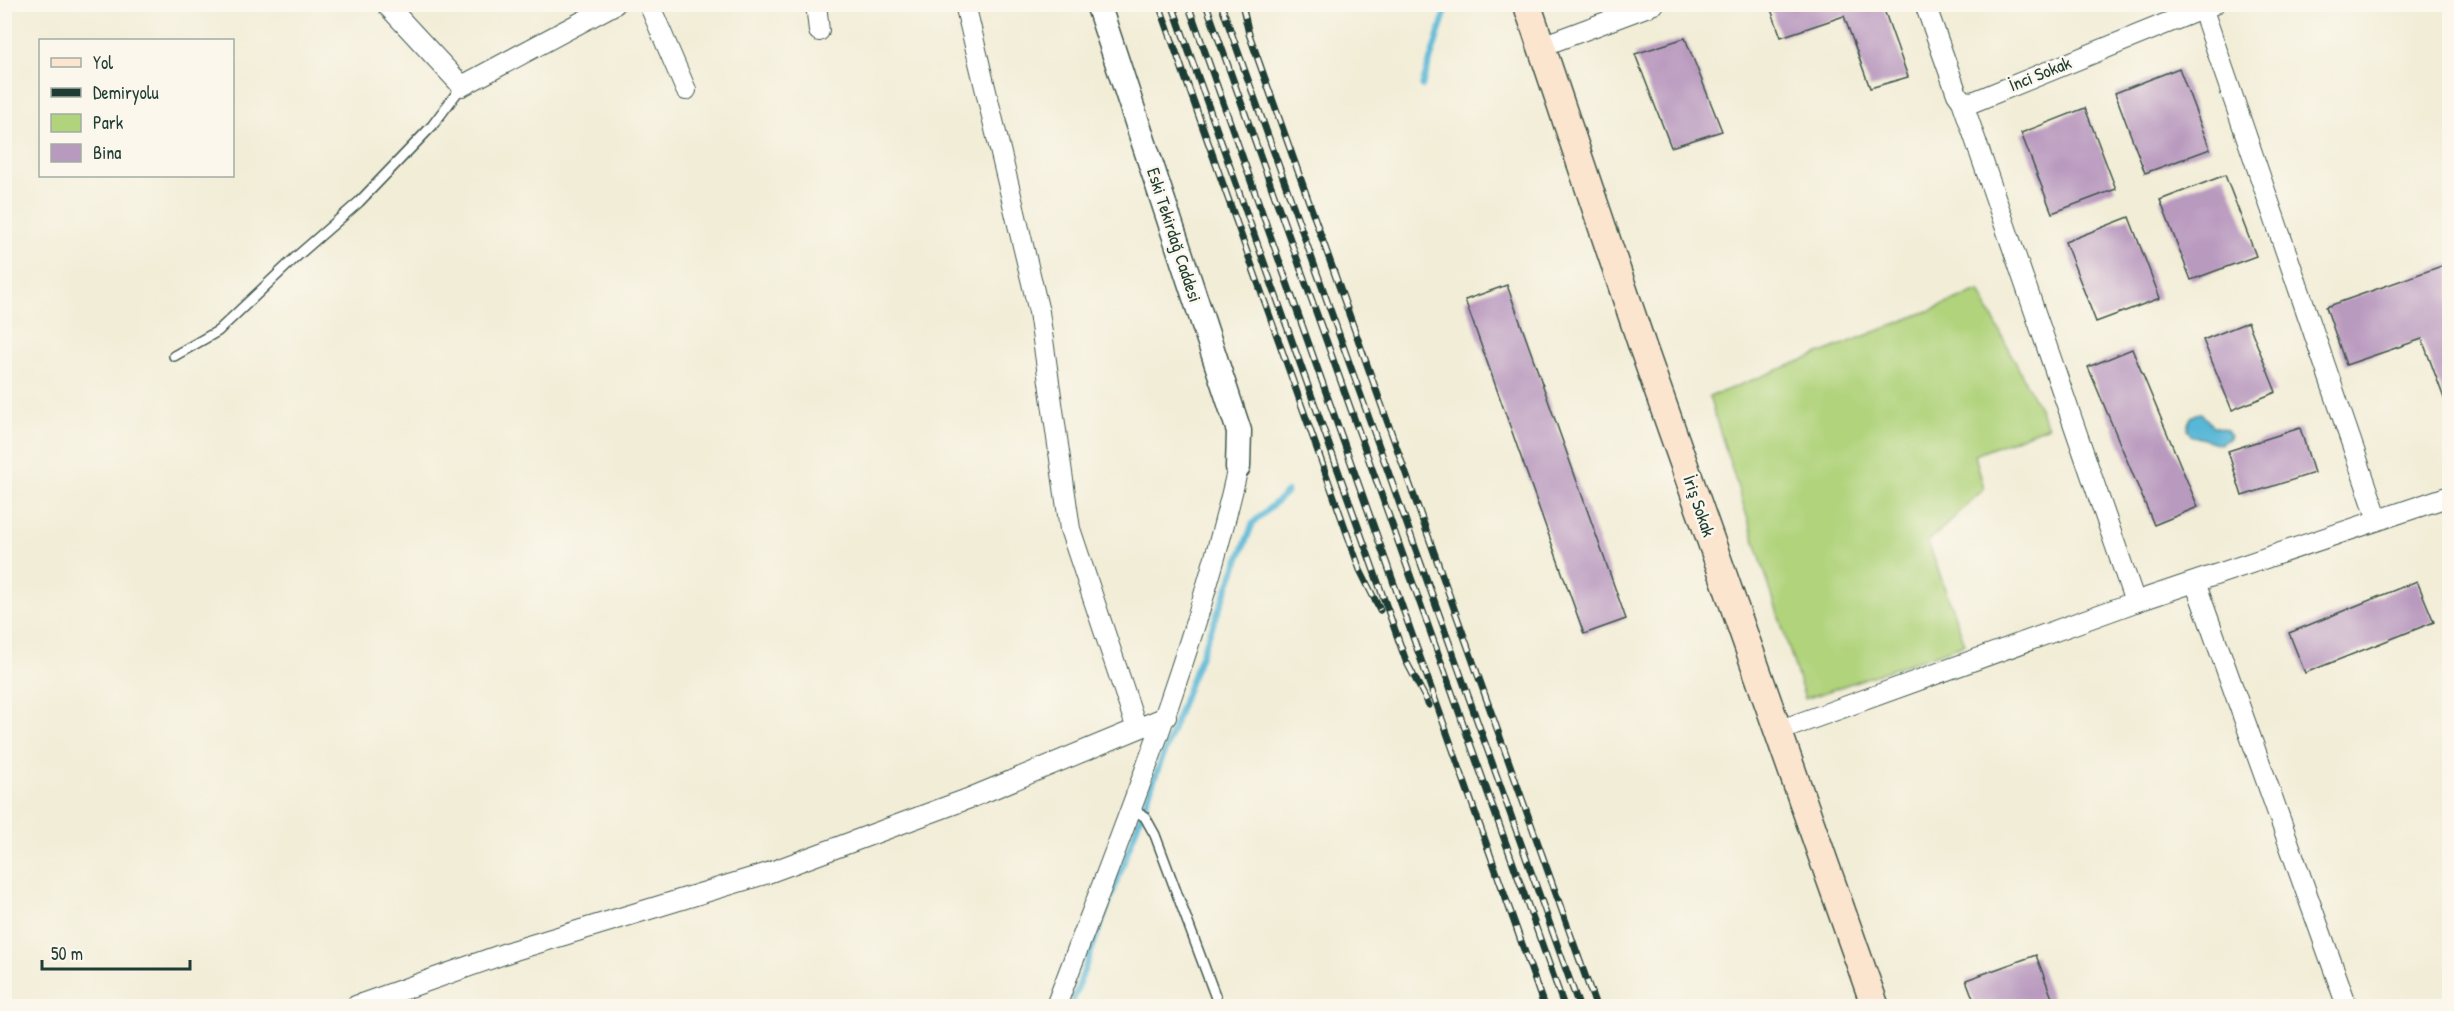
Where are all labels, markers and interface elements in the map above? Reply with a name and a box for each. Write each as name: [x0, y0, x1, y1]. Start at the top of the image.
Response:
legend: [39, 39, 234, 177]
text: Yol: [93, 50, 113, 75]
street label: İnci Sokak: [2005, 50, 2075, 97]
text: Demiryolu: [93, 80, 159, 105]
text: Park: [93, 110, 124, 135]
text: Bina: [93, 140, 121, 165]
street label: Eski Tekirdağ Caddesi: [1141, 164, 1208, 305]
street label: İriş Sokak: [1677, 472, 1722, 541]
scale bar: [42, 933, 190, 971]
text: 50 m: [51, 941, 83, 966]

